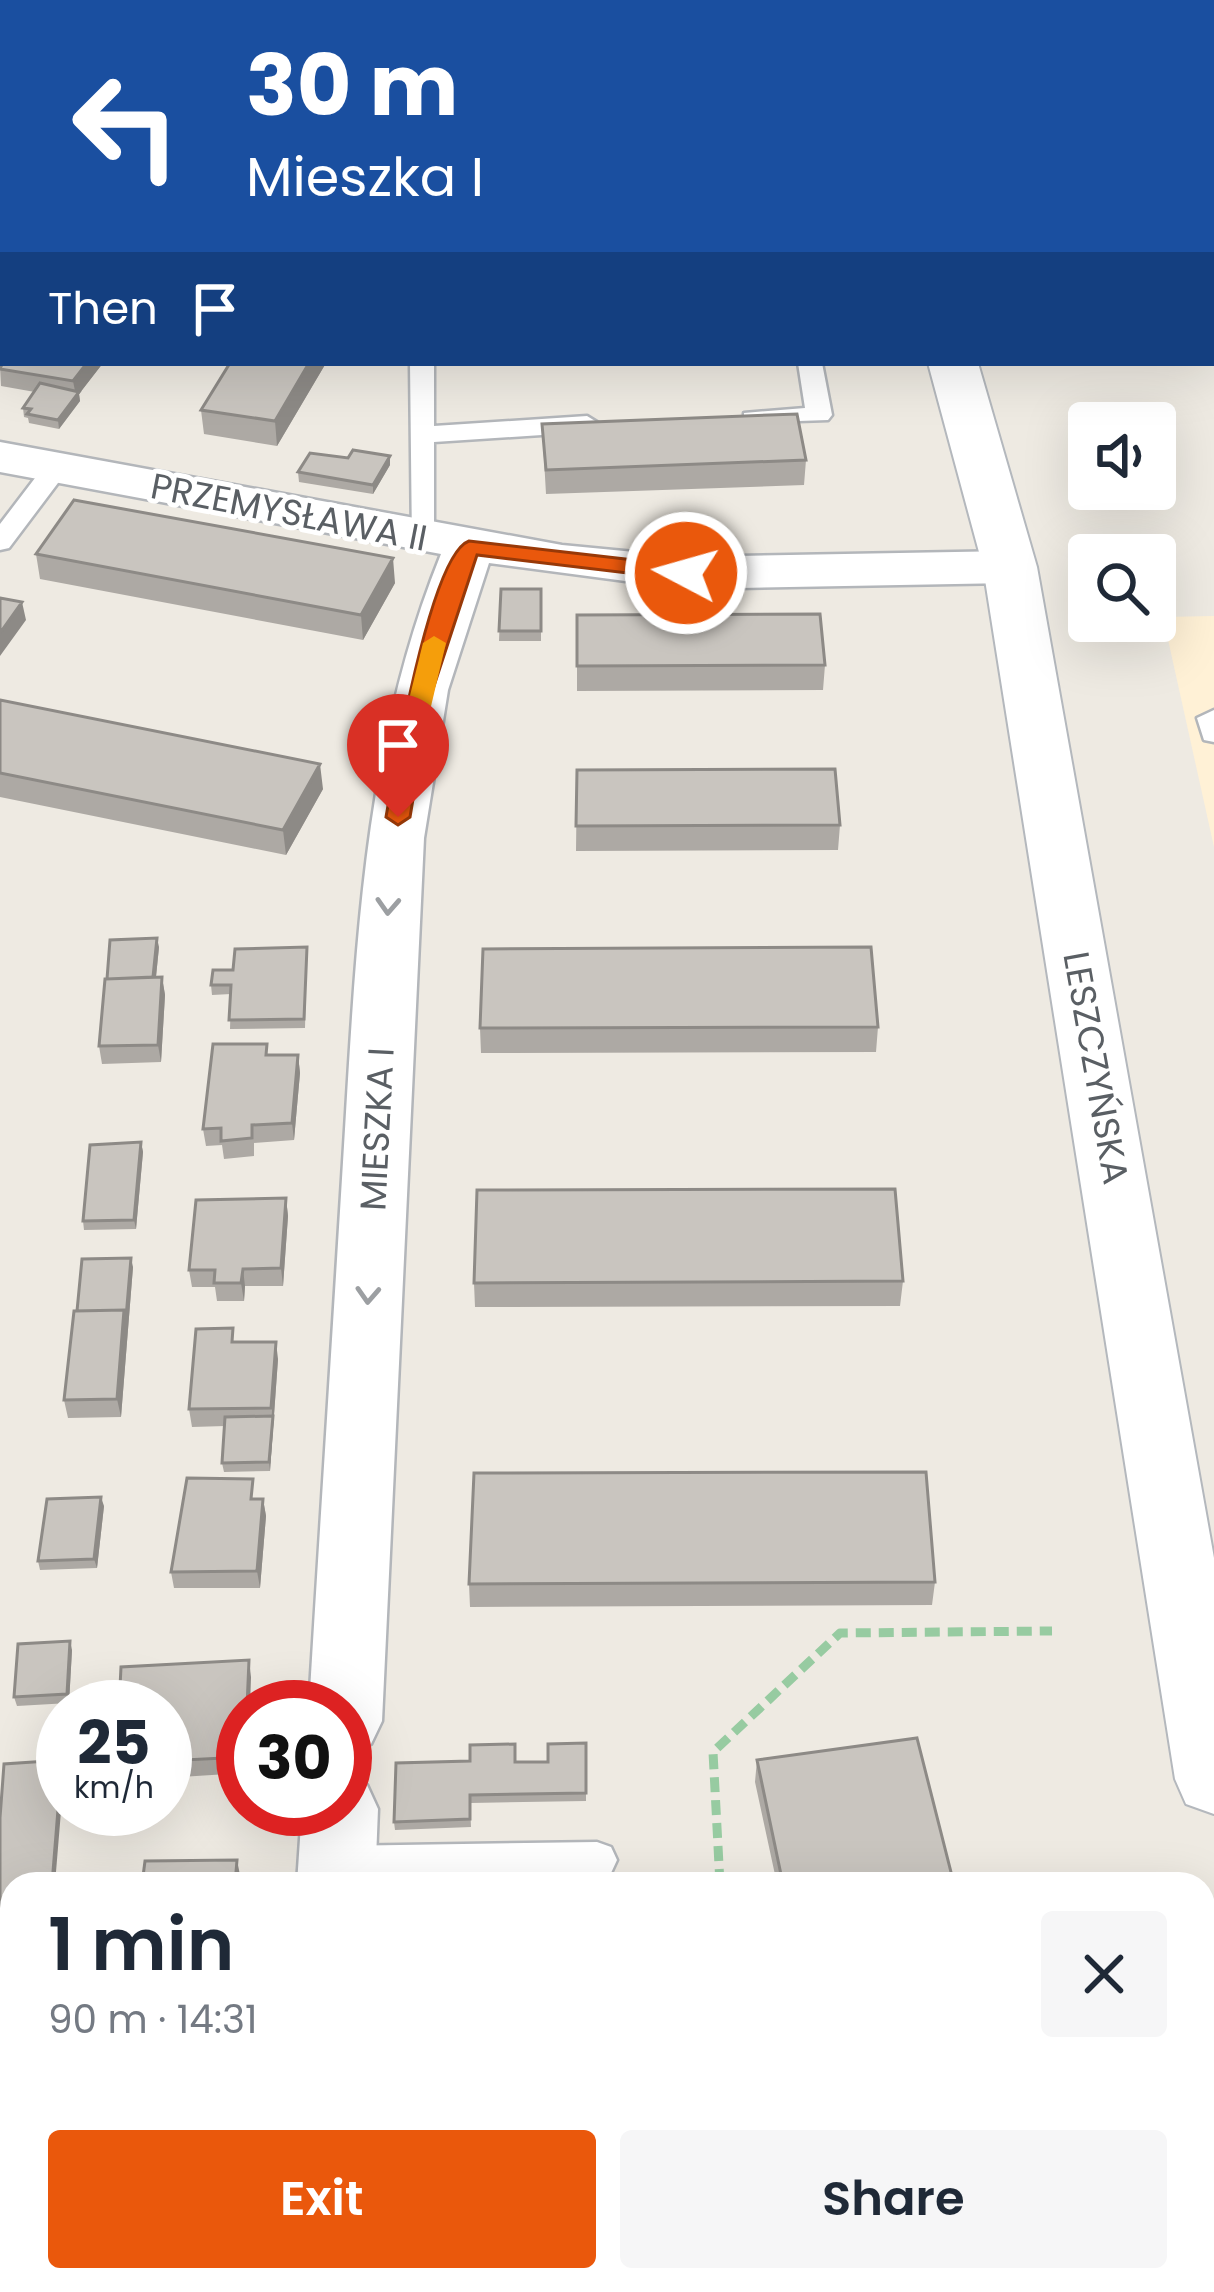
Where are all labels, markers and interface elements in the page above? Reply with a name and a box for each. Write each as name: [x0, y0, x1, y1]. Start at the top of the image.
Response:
text: 30 m: [246, 27, 458, 144]
icon: left: [48, 48, 204, 204]
text: Mieszka I: [246, 139, 484, 215]
icon: arrive: [182, 276, 248, 342]
text: Then: [48, 277, 158, 340]
map controls: [1068, 402, 1176, 642]
button: sound: [1068, 402, 1176, 510]
street label: PRZEMYSŁAWA II: [146, 460, 432, 564]
position arrow: [623, 510, 749, 636]
button: search: [1068, 534, 1176, 642]
pin: [347, 694, 449, 817]
icon: arrive: [365, 712, 431, 778]
one-way arrow: [376, 897, 402, 916]
street label: LESZCZYŃSKA: [1050, 948, 1142, 1188]
street label: MIESZKA I: [347, 1046, 407, 1212]
one-way arrow: [355, 1286, 381, 1305]
speed limit sign: 30: [216, 1680, 372, 1836]
text: 25: [77, 1701, 151, 1785]
text: km/h: [74, 1766, 154, 1809]
text: 1 min: [48, 1894, 234, 1995]
button: close: [1041, 1911, 1167, 2037]
text: 90 m · 14:31: [48, 1992, 258, 2047]
button: Exit: [48, 2130, 596, 2268]
button: Share: [620, 2130, 1167, 2268]

